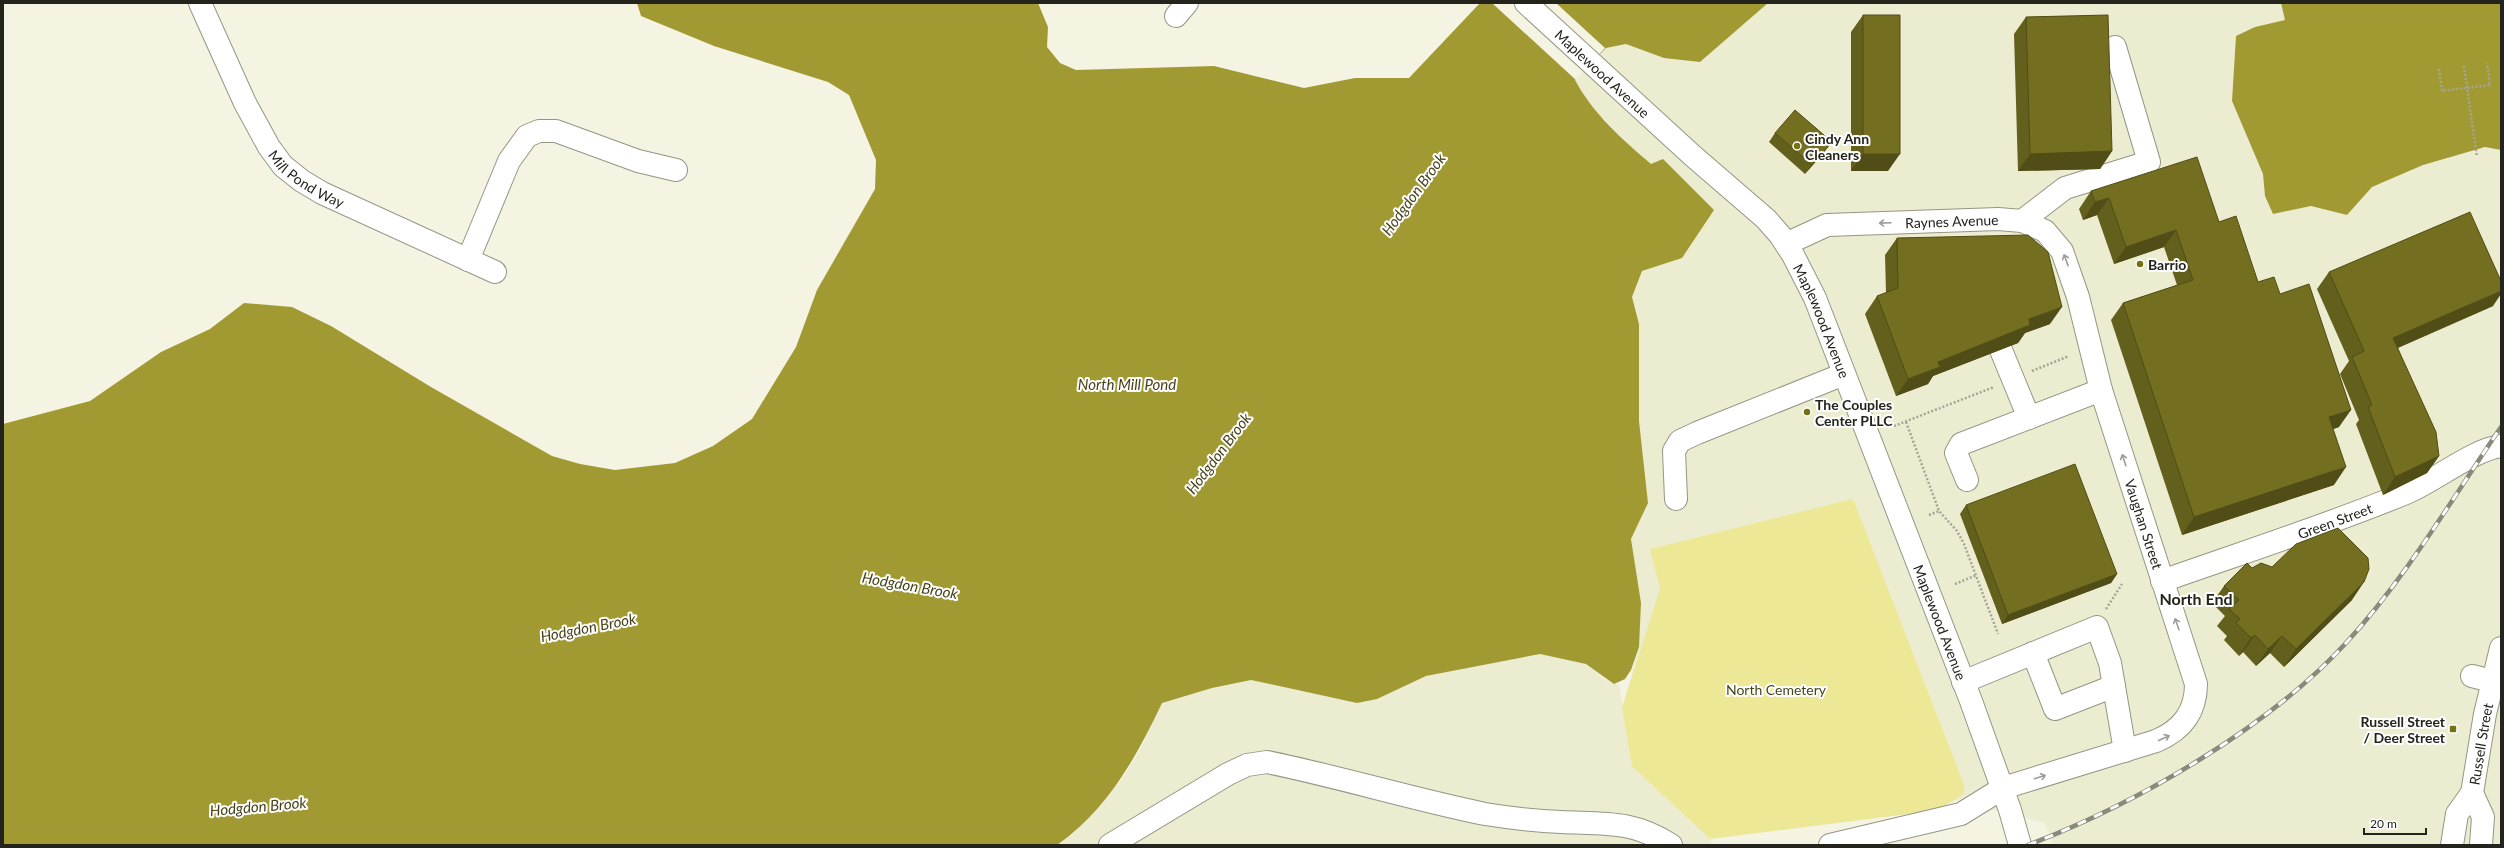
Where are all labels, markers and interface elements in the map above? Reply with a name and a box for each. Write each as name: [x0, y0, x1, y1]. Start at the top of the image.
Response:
street label: Maplewood Avenue: [1552, 26, 1654, 121]
place label: Cindy Ann Cleaners: [1805, 130, 1869, 163]
marker: Cindy Ann Cleaners: [1792, 141, 1802, 151]
street label: Mill Pond Way: [265, 146, 348, 211]
water label: Hodgdon Brook: [1377, 149, 1449, 238]
street label: Raynes Avenue: [1905, 210, 1999, 231]
one-way arrow: [1879, 219, 1892, 227]
one-way arrow: [2061, 254, 2069, 266]
place label: Barrio: [2148, 256, 2186, 273]
marker: Barrio: [2135, 259, 2145, 269]
street label: Maplewood Avenue: [1790, 261, 1854, 380]
water label: North Mill Pond: [1078, 375, 1176, 393]
place label: The Couples Center PLLC: [1815, 396, 1893, 429]
marker: The Couples Center PLLC: [1802, 407, 1812, 417]
water label: Hodgdon Brook: [1182, 408, 1255, 497]
one-way arrow: [2120, 454, 2127, 467]
street label: Vaughan Street: [2122, 477, 2167, 571]
street label: Green Street: [2295, 499, 2374, 542]
street label: Maplewood Avenue: [1910, 562, 1971, 682]
water label: Hodgdon Brook: [861, 568, 960, 602]
district label: North End: [2159, 589, 2233, 608]
water label: Hodgdon Brook: [539, 609, 638, 645]
one-way arrow: [2173, 618, 2180, 631]
park label: North Cemetery: [1726, 681, 1827, 698]
street label: Russell Street: [2465, 701, 2496, 786]
place label: Russell Street / Deer Street: [2361, 713, 2446, 746]
marker: Russell Street / Deer Street: [2448, 724, 2458, 734]
one-way arrow: [2157, 734, 2169, 741]
one-way arrow: [2033, 773, 2046, 780]
water label: Hodgdon Brook: [209, 793, 308, 819]
scale bar: [2364, 810, 2426, 836]
text: 20 m: [2370, 816, 2397, 831]

